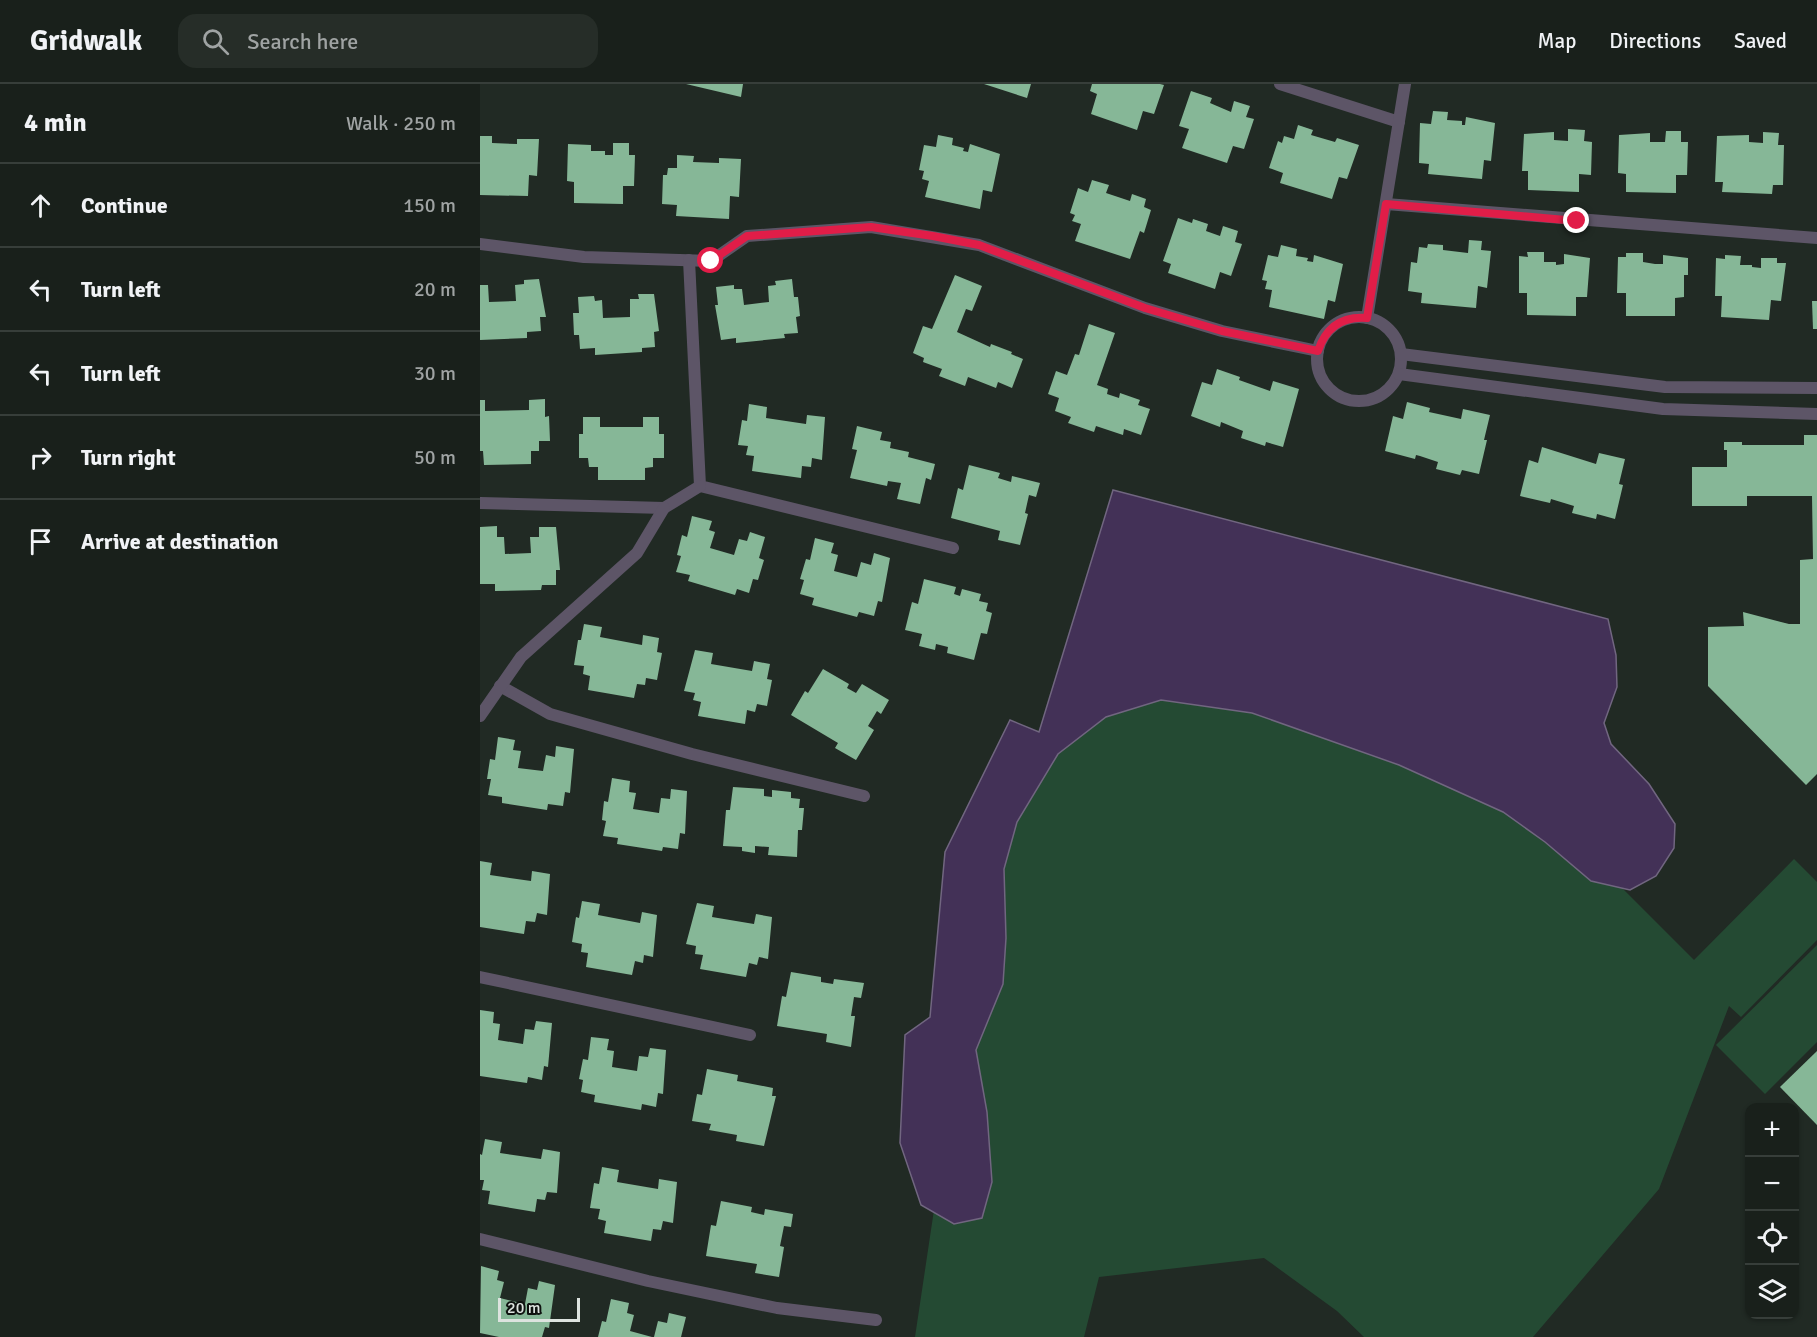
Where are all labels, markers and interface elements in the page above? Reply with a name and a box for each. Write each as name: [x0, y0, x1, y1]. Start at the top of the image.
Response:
search box: [178, 14, 598, 68]
text: Gridwalk: [30, 24, 142, 58]
icon: search: [199, 25, 232, 58]
text: Search here: [247, 28, 358, 55]
text: Map: [1538, 28, 1576, 54]
text: Directions: [1609, 28, 1701, 54]
text: Saved: [1734, 28, 1787, 54]
text: 4 min: [24, 107, 87, 139]
text: Walk · 250 m: [346, 111, 456, 136]
icon: ahead: [24, 189, 57, 222]
text: Continue: [81, 192, 168, 219]
text: 150 m: [403, 193, 456, 218]
route end: [1563, 207, 1589, 233]
route start: [697, 247, 723, 273]
icon: left: [24, 273, 57, 306]
text: Turn left: [81, 276, 161, 303]
text: 20 m: [414, 277, 456, 302]
icon: left: [24, 357, 57, 390]
text: Turn left: [81, 360, 161, 387]
text: 30 m: [414, 361, 456, 386]
icon: right: [24, 441, 57, 474]
text: Turn right: [81, 444, 176, 471]
text: 50 m: [414, 445, 456, 470]
icon: arrive: [24, 525, 57, 558]
text: Arrive at destination: [81, 528, 278, 555]
map controls: [1745, 1103, 1799, 1319]
button: +: [1745, 1103, 1799, 1157]
button: −: [1745, 1157, 1799, 1211]
button: locate: [1745, 1211, 1799, 1265]
button: layers: [1745, 1265, 1799, 1319]
scale bar: [498, 1295, 580, 1322]
text: 20 m: [507, 1298, 541, 1318]

